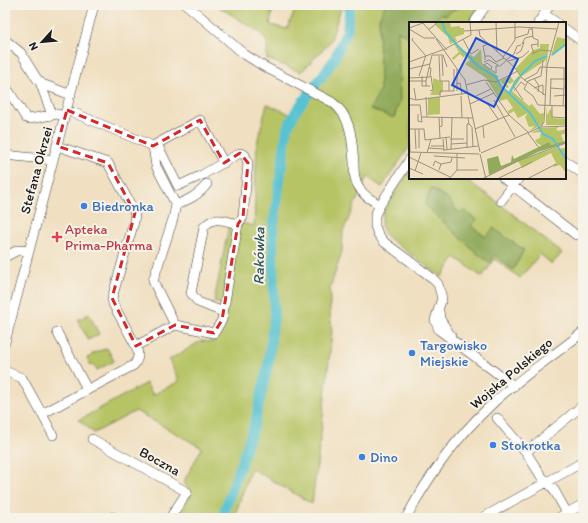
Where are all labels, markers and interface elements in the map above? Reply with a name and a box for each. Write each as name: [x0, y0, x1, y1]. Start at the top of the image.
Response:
north arrow: [22, 22, 62, 62]
inset map: [409, 22, 566, 179]
text: N: [26, 40, 41, 53]
street label: Stefana Okrzei: [17, 125, 56, 216]
place label: Biedronka: [92, 198, 155, 215]
marker: Biedronka: [79, 201, 89, 211]
place label: Apteka Prima-Pharma: [65, 221, 153, 254]
water label: Rakówka: [249, 226, 269, 285]
marker: Apteka Prima-Pharma: [52, 232, 62, 242]
street label: Wojska Polskiego: [467, 334, 556, 413]
place label: Targowisko Miejskie: [420, 337, 487, 370]
marker: Targowisko Miejskie: [407, 348, 417, 358]
place label: Stokrotka: [501, 437, 562, 454]
marker: Stokrotka: [488, 440, 498, 450]
street label: Boczna: [136, 443, 183, 480]
place label: Dino: [370, 449, 398, 466]
marker: Dino: [357, 452, 367, 462]

